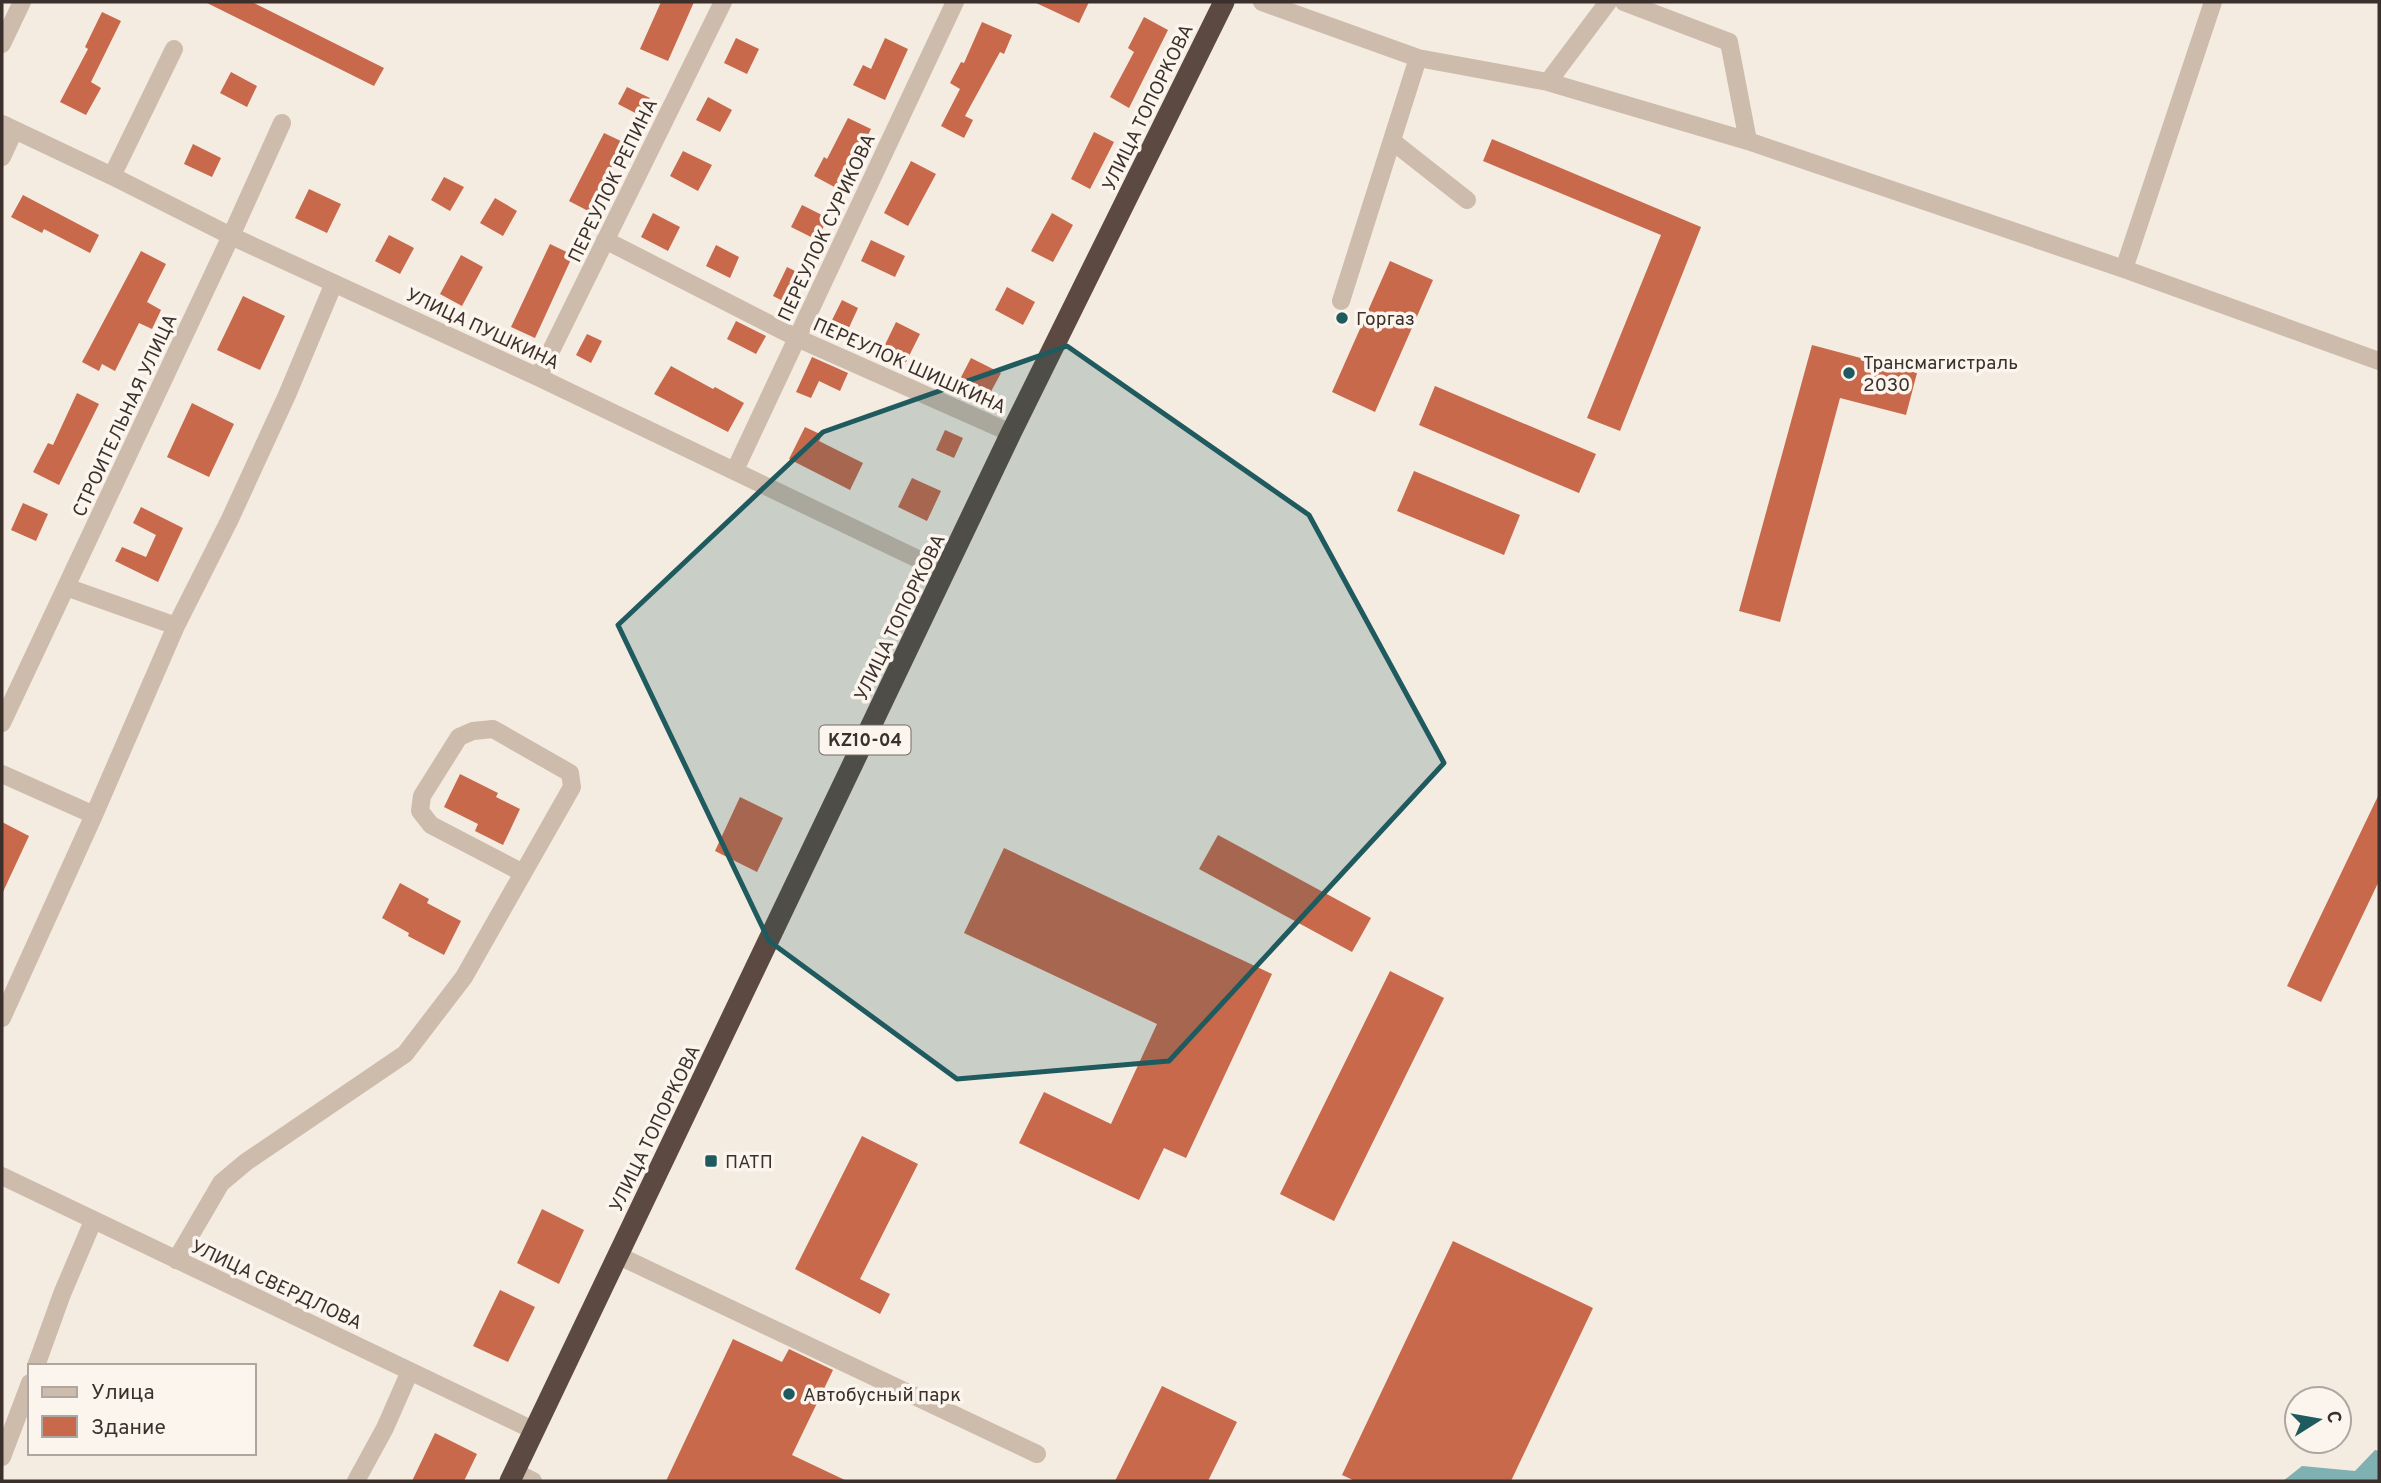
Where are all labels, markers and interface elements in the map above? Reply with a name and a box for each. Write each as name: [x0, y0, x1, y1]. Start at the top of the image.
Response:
street label: УЛИЦА ТОПОРКОВА: [1098, 21, 1200, 195]
street label: ПЕРЕУЛОК РЕПИНА: [564, 95, 664, 267]
street label: ПЕРЕУЛОК СУРИКОВА: [774, 130, 882, 326]
street label: УЛИЦА ПУШКИНА: [401, 284, 563, 376]
place label: Горгаз: [1356, 308, 1415, 332]
street label: СТРОИТЕЛЬНАЯ УЛИЦА: [68, 310, 184, 521]
marker: Горгаз: [1334, 310, 1350, 326]
street label: ПЕРЕУЛОК ШИШКИНА: [809, 313, 1009, 420]
place label: Трансмагистраль 2030: [1863, 352, 2018, 398]
marker: Трансмагистраль 2030: [1841, 365, 1857, 381]
street label: УЛИЦА ТОПОРКОВА: [850, 531, 952, 705]
road number: KZ10-04: [820, 726, 910, 754]
street label: УЛИЦА ТОПОРКОВА: [605, 1042, 707, 1216]
place label: ПАТП: [725, 1151, 773, 1175]
marker: ПАТП: [703, 1153, 719, 1169]
street label: УЛИЦА СВЕРДЛОВА: [187, 1236, 366, 1336]
legend: [28, 1364, 256, 1455]
text: Улица: [91, 1380, 155, 1407]
place label: Автобусный парк: [803, 1384, 961, 1408]
north arrow: [2283, 1385, 2353, 1455]
marker: Автобусный парк: [781, 1386, 797, 1402]
text: С: [2320, 1409, 2346, 1425]
text: Здание: [91, 1415, 166, 1442]

